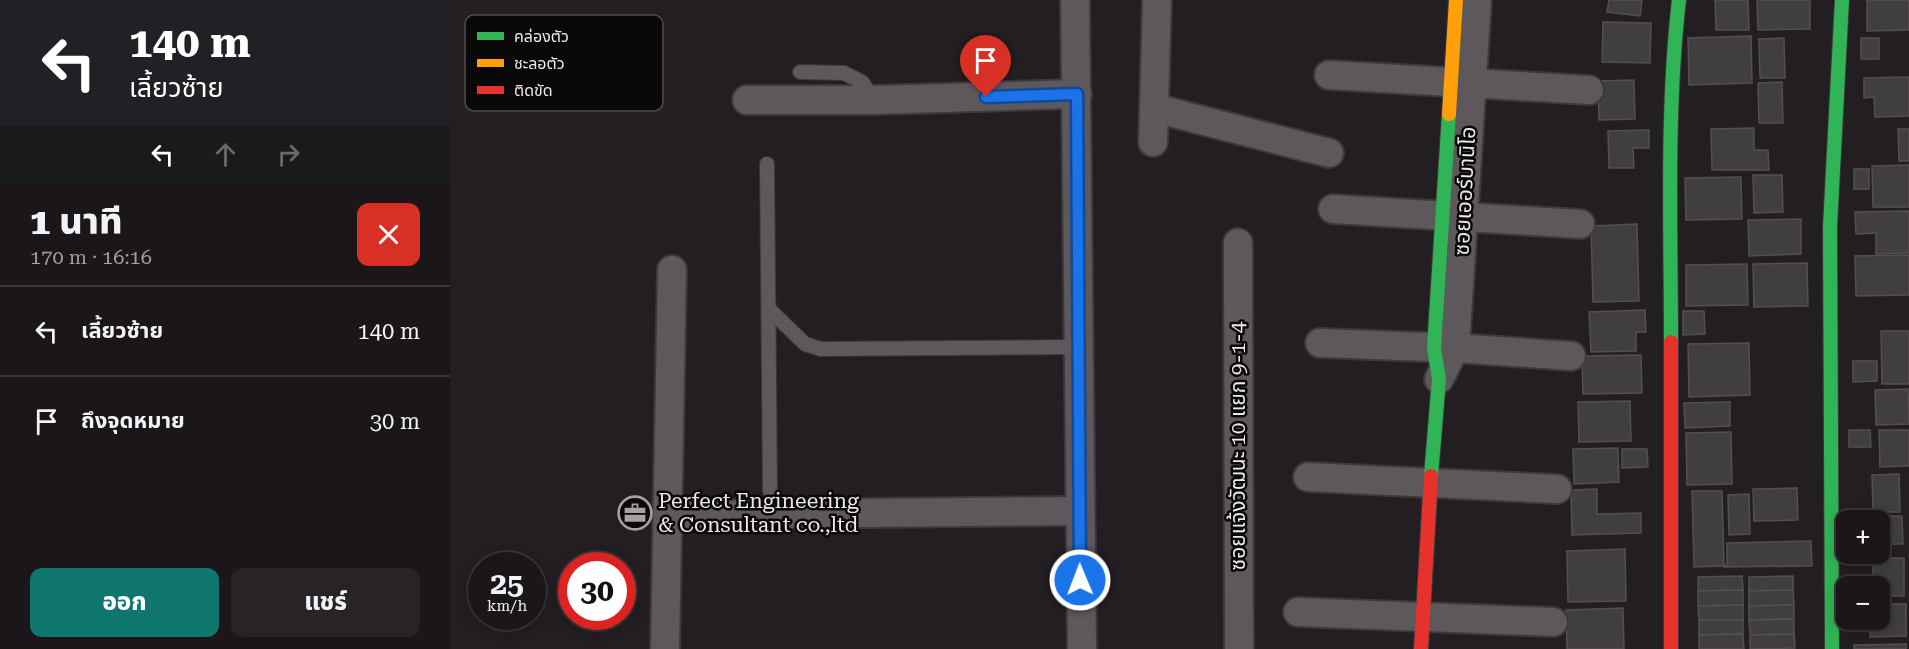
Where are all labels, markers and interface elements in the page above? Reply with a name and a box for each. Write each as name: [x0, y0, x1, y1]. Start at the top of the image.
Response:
legend: [465, 15, 663, 111]
text: 140 m: [129, 18, 251, 67]
icon: left: [30, 24, 108, 102]
text: คล่องตัว: [514, 27, 569, 46]
pin: [960, 35, 1011, 97]
icon: arrive: [969, 44, 1002, 77]
text: ชะลอตัว: [514, 54, 565, 73]
text: เลี้ยวซ้าย: [129, 72, 223, 104]
text: ติดขัด: [514, 81, 553, 100]
street label: ซอยเออร์บานิโอ: [1450, 126, 1480, 256]
icon: left: [146, 138, 179, 171]
icon: ahead: [209, 138, 242, 171]
icon: right: [272, 138, 305, 171]
text: 1 นาที: [30, 201, 122, 243]
button: close: [357, 203, 420, 266]
text: 170 m · 16:16: [30, 245, 152, 269]
icon: left: [30, 315, 63, 348]
text: เลี้ยวซ้าย: [81, 318, 163, 343]
text: 140 m: [357, 319, 420, 344]
street label: ซอยแจ้งวัฒนะ 10 แยก 9-1-4: [1226, 321, 1250, 570]
icon: arrive: [30, 405, 63, 438]
text: ถึงจุดหมาย: [81, 408, 185, 433]
text: 30 m: [370, 409, 420, 434]
place label: Perfect Engineering & Consultant co.,ltd: [658, 489, 859, 537]
office icon: Perfect Engineering & Consultant co.,ltd: [617, 495, 653, 531]
map controls: [1836, 510, 1890, 630]
button: +: [1836, 510, 1890, 564]
position arrow: [1048, 548, 1112, 612]
speed limit sign: 30: [558, 552, 636, 630]
text: 25: [490, 566, 524, 601]
button: ออก: [30, 568, 219, 637]
button: แชร์: [231, 568, 420, 637]
button: −: [1836, 576, 1890, 630]
text: km/h: [487, 597, 527, 615]

